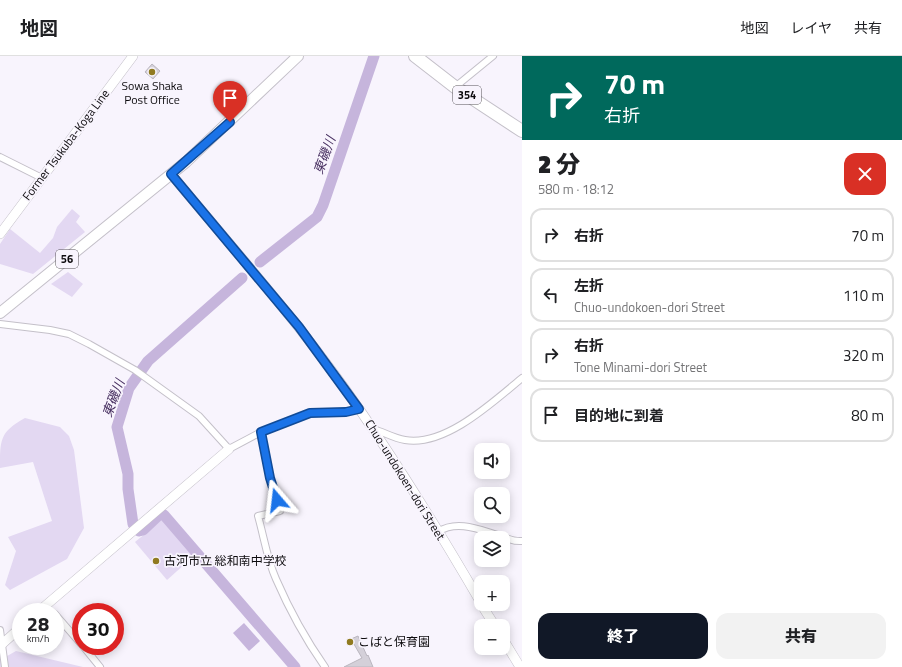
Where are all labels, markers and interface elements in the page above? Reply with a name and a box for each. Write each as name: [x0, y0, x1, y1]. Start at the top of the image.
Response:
text: 地図: [20, 13, 58, 42]
text: 地図: [740, 17, 768, 38]
text: レイヤ: [790, 17, 832, 38]
text: 共有: [854, 17, 882, 38]
text: 70 m: [604, 62, 665, 105]
marker: Sowa Shaka Post Office: [147, 67, 157, 77]
icon: right: [538, 72, 590, 124]
place label: Sowa Shaka Post Office: [121, 76, 183, 109]
pin: [213, 81, 247, 122]
street label: Former Tsukuba-Koga Line: [17, 85, 114, 204]
road number: 354: [453, 86, 481, 104]
icon: arrive: [219, 87, 241, 109]
text: 右折: [604, 102, 640, 129]
water label: 東磯川: [308, 131, 341, 177]
text: 2 分: [538, 146, 580, 182]
button: close: [844, 153, 886, 195]
text: 580 m · 18:12: [538, 179, 614, 199]
icon: right: [540, 224, 562, 246]
text: 右折: [574, 224, 604, 247]
text: 70 m: [851, 224, 884, 247]
road number: 56: [56, 250, 78, 268]
text: 左折: [574, 274, 604, 297]
icon: left: [540, 284, 562, 306]
text: 110 m: [843, 284, 884, 307]
text: Chuo-undokoen-dori Street: [574, 297, 725, 317]
text: 右折: [574, 334, 604, 357]
icon: right: [540, 344, 562, 366]
text: 320 m: [843, 344, 884, 367]
text: Tone Minami-dori Street: [574, 357, 707, 377]
water label: 東磯川: [97, 374, 130, 420]
icon: arrive: [540, 404, 562, 426]
text: 目的地に到着: [574, 404, 664, 427]
text: 80 m: [851, 404, 884, 427]
street label: Chuo-undokoen-dori Street: [360, 416, 451, 544]
map controls: [474, 443, 510, 655]
button: sound: [474, 443, 510, 479]
position arrow: [256, 479, 298, 521]
button: search: [474, 487, 510, 523]
button: layers: [474, 531, 510, 567]
place label: 古河市立 総和南中学校: [164, 551, 287, 570]
marker: 古河市立 総和南中学校: [151, 556, 161, 566]
button: +: [474, 575, 510, 611]
speed limit sign: 30: [72, 603, 124, 655]
text: 28: [27, 608, 49, 639]
button: 終了: [538, 613, 708, 659]
button: 共有: [716, 613, 886, 659]
button: −: [474, 619, 510, 655]
text: km/h: [27, 631, 49, 646]
place label: こばと保育園: [358, 632, 430, 651]
marker: こばと保育園: [345, 637, 355, 647]

